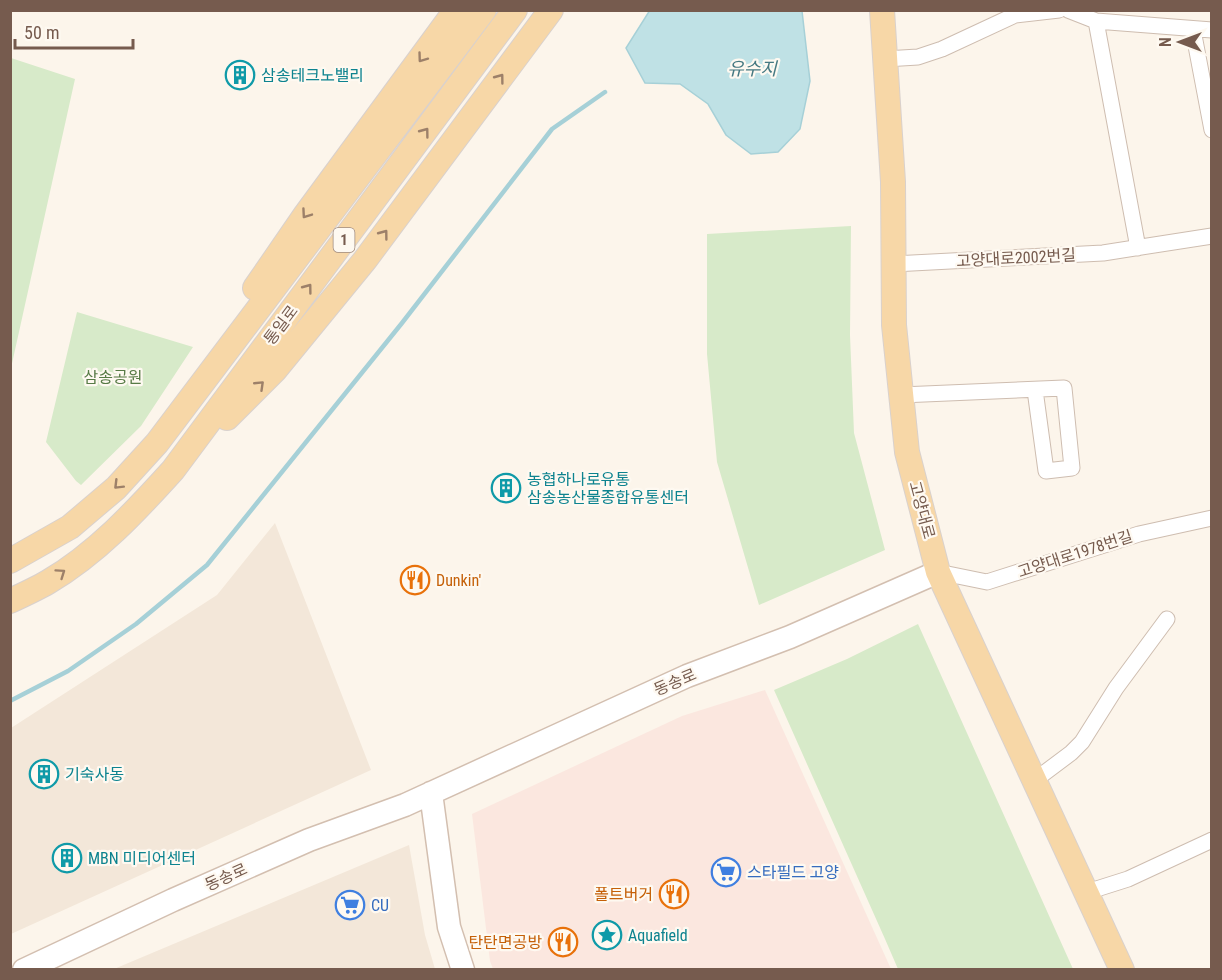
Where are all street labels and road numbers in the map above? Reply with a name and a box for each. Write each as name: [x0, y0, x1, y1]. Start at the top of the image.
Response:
road number: 1: [334, 228, 354, 252]
street label: 고양대로2002번길: [956, 245, 1076, 271]
street label: 통일로: [260, 301, 302, 348]
street label: 고양대로: [905, 479, 939, 541]
street label: 고양대로1978번길: [1015, 526, 1135, 582]
street label: 동송로: [651, 665, 699, 699]
street label: 동송로: [202, 859, 250, 895]

